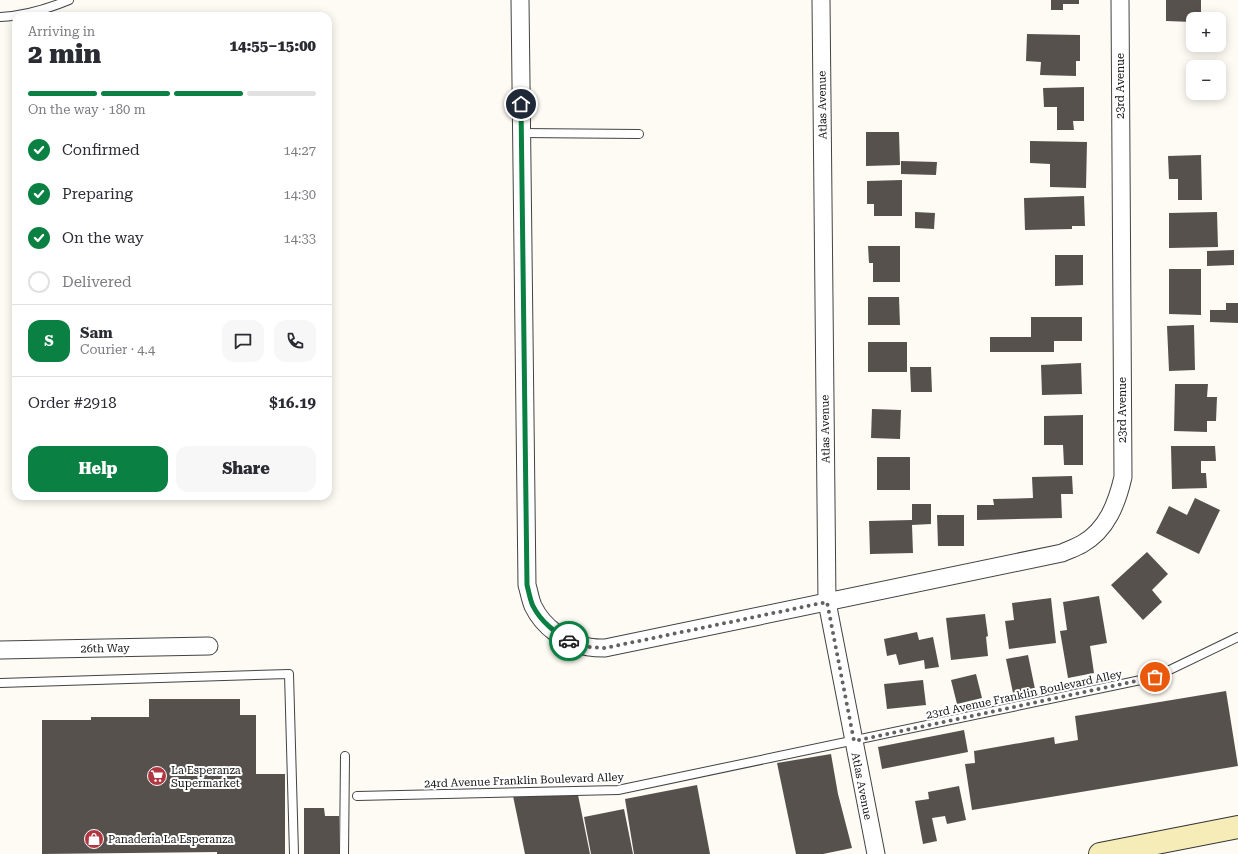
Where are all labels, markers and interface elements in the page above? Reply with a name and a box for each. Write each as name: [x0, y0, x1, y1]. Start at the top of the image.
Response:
map controls: [1186, 12, 1226, 100]
button: +: [1186, 12, 1226, 52]
text: Arriving in: [28, 24, 95, 39]
text: 14:55–15:00: [230, 37, 316, 55]
text: 2 min: [28, 39, 101, 69]
street label: 23rd Avenue: [1114, 53, 1127, 119]
button: −: [1186, 60, 1226, 100]
street label: Atlas Avenue: [815, 71, 830, 139]
pin: [504, 87, 538, 121]
icon: home: [510, 93, 532, 115]
text: On the way · 180 m: [28, 102, 145, 117]
icon: check: [28, 139, 50, 161]
text: Confirmed: [62, 141, 140, 159]
text: 14:27: [284, 143, 316, 158]
icon: check: [28, 183, 50, 205]
text: Preparing: [62, 185, 133, 203]
text: 14:30: [284, 187, 316, 202]
icon: check: [28, 227, 50, 249]
text: On the way: [62, 229, 144, 247]
text: 14:33: [284, 231, 316, 246]
text: Delivered: [62, 273, 132, 291]
button: chat: [222, 320, 264, 362]
button: phone: [274, 320, 316, 362]
text: Sam: [80, 324, 113, 342]
text: S: [44, 332, 54, 350]
text: Courier · 4.4: [80, 342, 155, 357]
street label: 23rd Avenue: [1116, 377, 1129, 443]
text: Order #2918: [28, 394, 117, 412]
text: $16.19: [269, 394, 316, 412]
street label: Atlas Avenue: [818, 395, 833, 463]
button: Help: [28, 446, 168, 492]
button: Share: [176, 446, 316, 492]
courier: [549, 621, 589, 661]
icon: car: [558, 630, 580, 652]
street label: 26th Way: [80, 642, 130, 655]
pin: [1138, 660, 1172, 694]
icon: bag: [1144, 666, 1166, 688]
street label: 23rd Avenue Franklin Boulevard Alley: [925, 667, 1124, 722]
street label: Atlas Avenue: [849, 751, 874, 821]
place label: La Esperanza Supermarket: [171, 764, 241, 790]
supermarket icon: La Esperanza Supermarket: [146, 765, 168, 787]
street label: 24rd Avenue Franklin Boulevard Alley: [424, 770, 625, 790]
shop icon: Panaderia La Esperanza: [83, 828, 105, 850]
place label: Panaderia La Esperanza: [108, 833, 233, 846]

